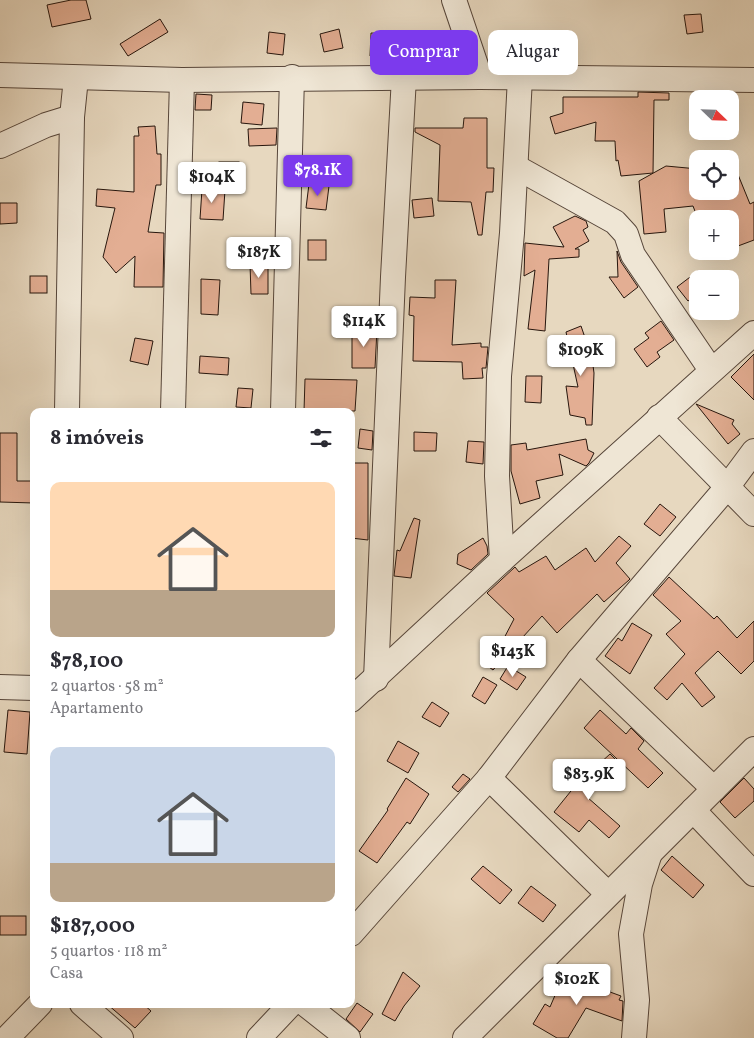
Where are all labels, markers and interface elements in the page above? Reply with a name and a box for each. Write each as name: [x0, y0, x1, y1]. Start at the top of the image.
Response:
chip: Comprar: [370, 30, 478, 75]
chip: Alugar: [488, 30, 578, 75]
north arrow: [689, 90, 739, 140]
map controls: [689, 90, 739, 320]
button: locate: [689, 150, 739, 200]
pin: $78.1K: [277, 154, 359, 197]
text: $78.1K: [294, 160, 342, 182]
pin: $104K: [177, 162, 247, 204]
text: $104K: [189, 167, 235, 189]
button: +: [689, 210, 739, 260]
pin: $187K: [224, 236, 294, 279]
text: $187K: [237, 242, 281, 264]
button: −: [689, 270, 739, 320]
pin: $114K: [329, 306, 399, 348]
text: $114K: [342, 311, 386, 333]
pin: $109K: [546, 334, 616, 377]
text: $109K: [558, 340, 604, 362]
text: 8 imóveis: [50, 424, 144, 453]
icon: filters: [307, 424, 335, 452]
icon: home: [148, 514, 238, 604]
pin: $143K: [478, 636, 548, 678]
text: $143K: [491, 641, 535, 663]
text: $78,100: [50, 647, 123, 676]
text: 2 quartos · 58 m²: [50, 676, 164, 698]
text: Apartamento: [50, 698, 143, 720]
pin: $83.9K: [548, 758, 630, 801]
text: $83.9K: [564, 764, 614, 786]
icon: home: [148, 779, 238, 869]
text: $187,000: [50, 912, 135, 941]
text: 5 quartos · 118 m²: [50, 941, 168, 963]
text: Casa: [50, 963, 83, 985]
pin: $102K: [542, 964, 612, 1006]
text: $102K: [554, 969, 600, 991]

